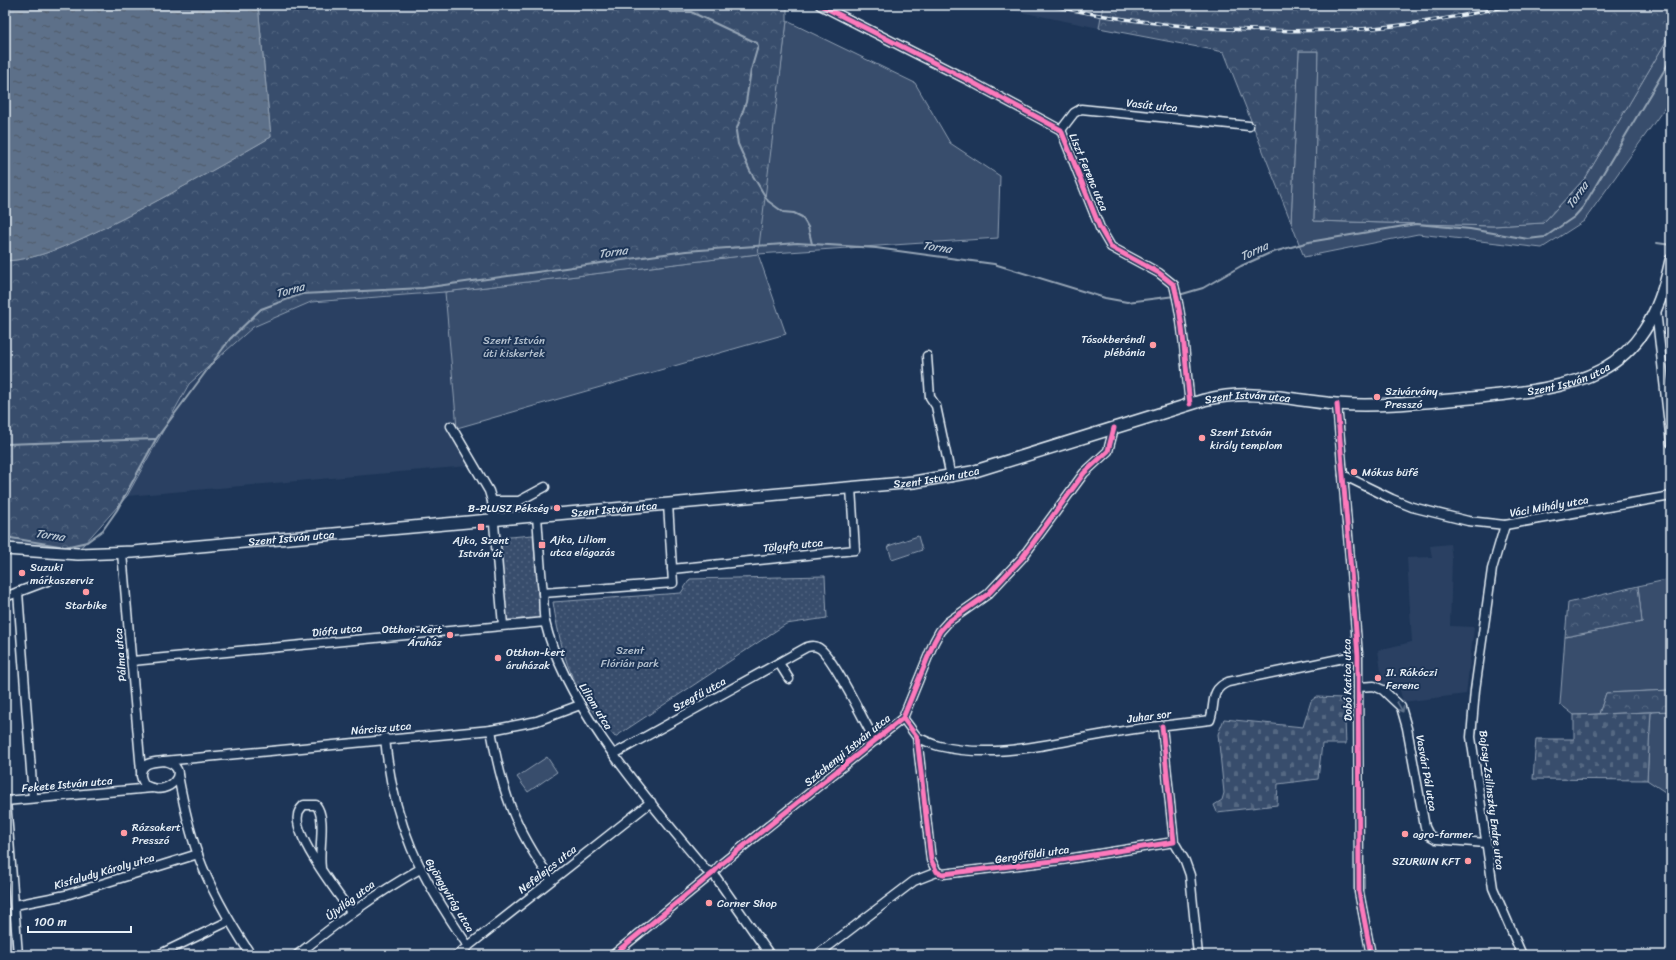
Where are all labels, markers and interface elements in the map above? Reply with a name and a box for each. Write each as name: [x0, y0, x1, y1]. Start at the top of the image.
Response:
street label: Vasút utca: [1125, 93, 1179, 118]
street label: Liszt Ferenc utca: [1064, 130, 1114, 215]
water label: Torna: [1560, 175, 1595, 213]
water label: Torna: [921, 234, 955, 260]
water label: Torna: [1236, 234, 1274, 267]
water label: Torna: [597, 239, 631, 265]
water label: Torna: [273, 275, 309, 305]
place label: Tósokberéndi plébánia: [1081, 330, 1146, 362]
park label: Szent István úti kiskertek: [483, 331, 545, 363]
marker: Tósokberéndi plébánia: [1148, 340, 1158, 350]
street label: Szent István utca: [1526, 358, 1615, 401]
place label: Szivárvány Presszó: [1385, 382, 1438, 414]
street label: Szent István utca: [1203, 386, 1292, 410]
marker: Szivárvány Presszó: [1372, 392, 1382, 402]
place label: Szent István király templom: [1210, 423, 1283, 455]
marker: Szent István király templom: [1197, 433, 1207, 443]
street label: Szent István utca: [893, 461, 982, 494]
place label: Mókus büfé: [1362, 463, 1419, 482]
marker: Mókus büfé: [1349, 467, 1359, 477]
street label: Váci Mihály utca: [1508, 490, 1591, 523]
street label: Szent István utca: [570, 496, 658, 523]
place label: B-PLUSZ Pékség: [468, 499, 549, 518]
marker: B-PLUSZ Pékség: [552, 503, 562, 513]
water label: Torna: [34, 522, 68, 548]
marker: Ajka, Szent István út: [476, 522, 486, 532]
street label: Szent István utca: [247, 525, 336, 552]
place label: Ajka, Liliom utca elágazás: [549, 530, 615, 562]
place label: Ajka, Szent István út: [452, 531, 509, 563]
street label: Tölgyfa utca: [762, 533, 824, 558]
marker: Ajka, Liliom utca elágazás: [537, 540, 547, 550]
place label: Suzuki márkaszerviz: [30, 558, 94, 590]
marker: Suzuki márkaszerviz: [17, 568, 27, 578]
marker: Starbike: [81, 587, 91, 597]
place label: Starbike: [65, 596, 108, 615]
street label: Diófa utca: [311, 618, 363, 643]
place label: Otthon-Kert Áruház: [382, 620, 443, 652]
street label: Pálma utca: [109, 627, 132, 682]
marker: Otthon-Kert Áruház: [445, 630, 455, 640]
street label: Dobó Katica utca: [1337, 638, 1358, 721]
park label: Szent Flórián park: [601, 641, 659, 673]
place label: Otthon-kert áruházak: [506, 643, 566, 675]
marker: Otthon-kert áruházak: [493, 653, 503, 663]
place label: II. Rákóczi Ferenc: [1385, 663, 1438, 695]
street label: Szegfű utca: [669, 672, 730, 717]
marker: II. Rákóczi Ferenc: [1373, 673, 1383, 683]
street label: Liliom utca: [574, 679, 618, 734]
one-way arrow: [1396, 701, 1404, 713]
street label: Juhar sor: [1125, 704, 1174, 729]
street label: Széchenyi István utca: [800, 709, 895, 791]
street label: Nárcisz utca: [350, 716, 412, 741]
street label: Bajcsy-Zsilinszky Endre utca: [1474, 729, 1510, 871]
street label: Vasvári Pál utca: [1410, 733, 1443, 813]
street label: Fekete István utca: [21, 771, 114, 798]
place label: Rózsakert Presszó: [132, 818, 181, 850]
place label: agro-farmer: [1413, 825, 1473, 844]
marker: Rózsakert Presszó: [119, 828, 129, 838]
marker: agro-farmer: [1400, 829, 1410, 839]
street label: Nefelejcs utca: [514, 840, 581, 898]
street label: Gergőföldi utca: [994, 840, 1071, 869]
street label: Kisfaludy Károly utca: [52, 848, 157, 895]
place label: SZURWIN KFT: [1392, 852, 1461, 871]
street label: Gyöngyvirág utca: [420, 855, 480, 936]
marker: SZURWIN KFT: [1463, 856, 1473, 866]
street label: Újvilág utca: [322, 875, 379, 925]
place label: Corner Shop: [717, 894, 777, 913]
marker: Corner Shop: [704, 898, 714, 908]
scale bar: [28, 908, 131, 934]
text: 100 m: [34, 911, 67, 933]

